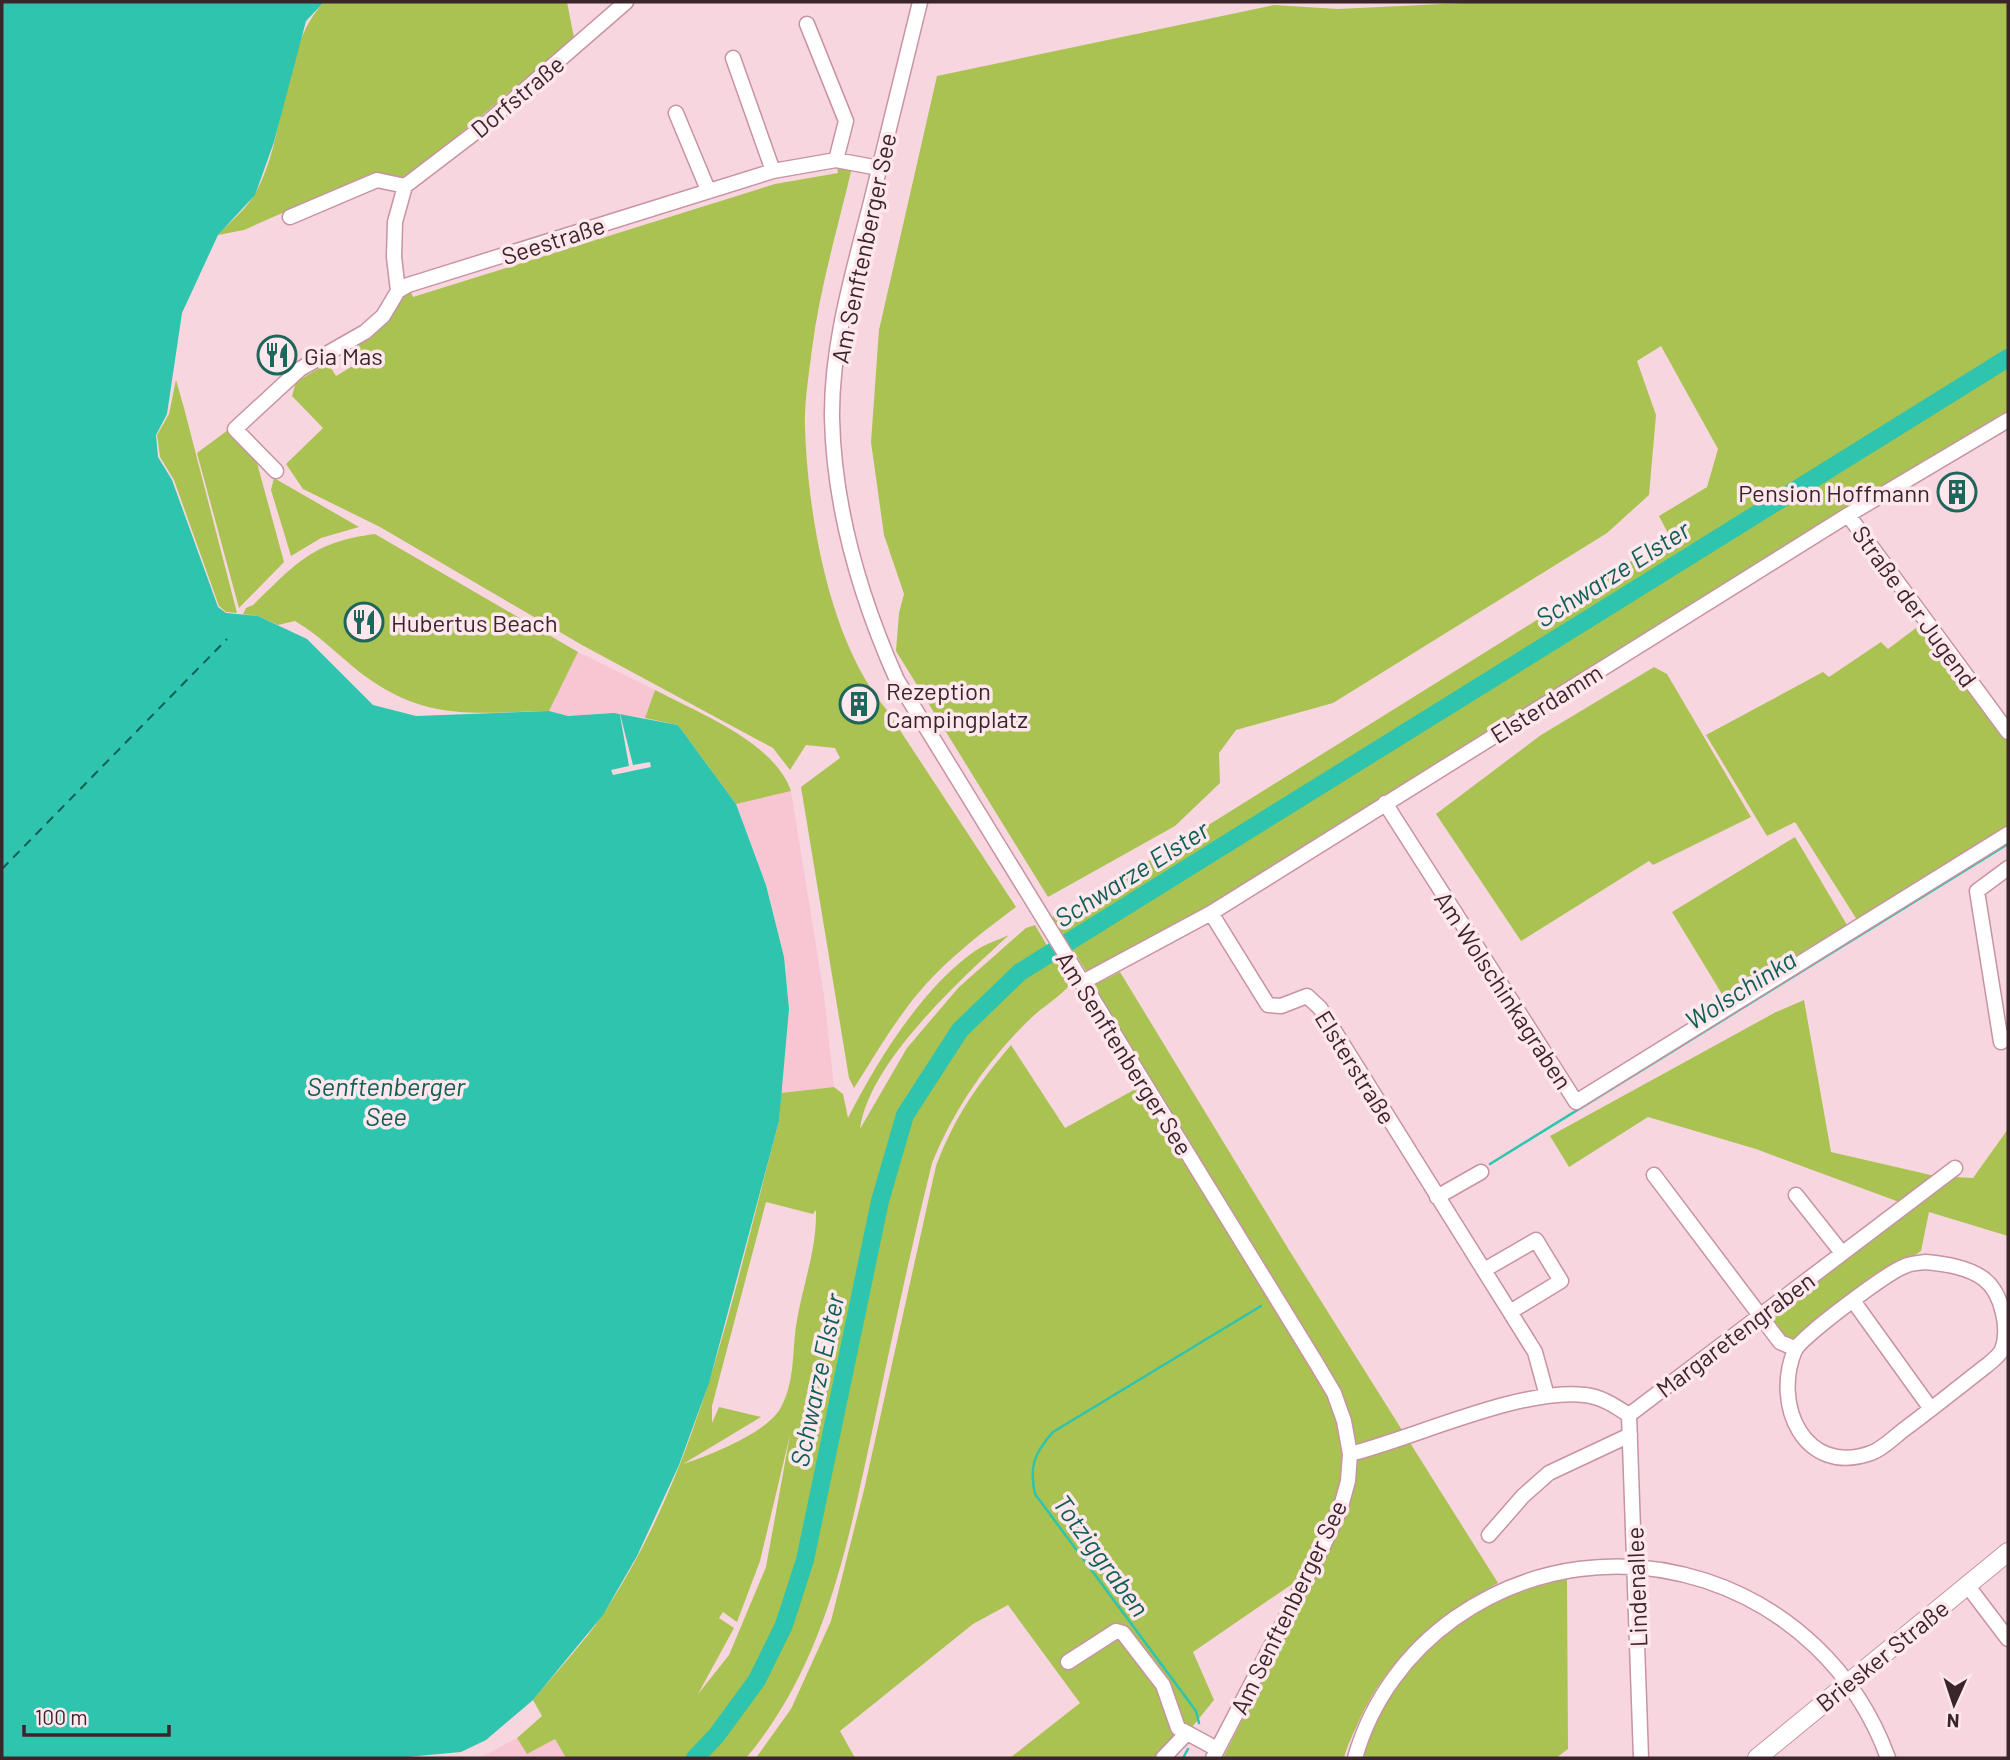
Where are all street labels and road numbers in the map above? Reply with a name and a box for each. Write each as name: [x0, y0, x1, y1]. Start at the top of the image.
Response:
street label: Dorfstraße: [465, 49, 569, 143]
street label: Am Senftenberger See: [824, 130, 902, 366]
street label: Seestraße: [498, 210, 608, 270]
street label: Straße der Jugend: [1847, 520, 1983, 692]
street label: Elsterdamm: [1485, 657, 1607, 749]
street label: Am Wolschinkagraben: [1429, 886, 1579, 1094]
street label: Am Senftenberger See: [1051, 946, 1199, 1160]
street label: Elsterstraße: [1310, 1005, 1402, 1129]
street label: Margaretengraben: [1650, 1265, 1820, 1403]
street label: Am Senftenberger See: [1224, 1495, 1352, 1719]
street label: Lindenallee: [1619, 1526, 1653, 1648]
street label: Briesker Straße: [1810, 1593, 1954, 1717]

